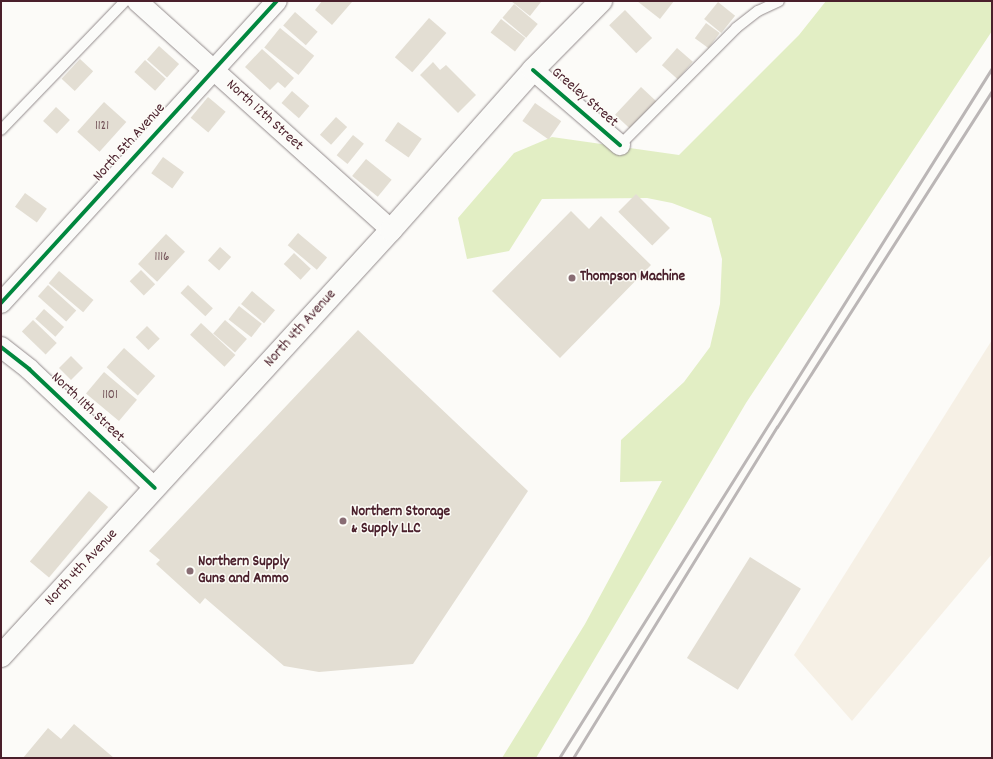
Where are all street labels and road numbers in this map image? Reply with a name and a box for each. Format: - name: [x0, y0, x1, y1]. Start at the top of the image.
- street label: Greeley Street: [547, 64, 621, 132]
- street label: North 12th Street: [222, 77, 306, 155]
- street label: North 5th Avenue: [90, 100, 170, 186]
- street label: North 4th Avenue: [261, 286, 341, 372]
- street label: North 11th Street: [46, 369, 128, 447]
- street label: North 4th Avenue: [42, 526, 122, 610]

